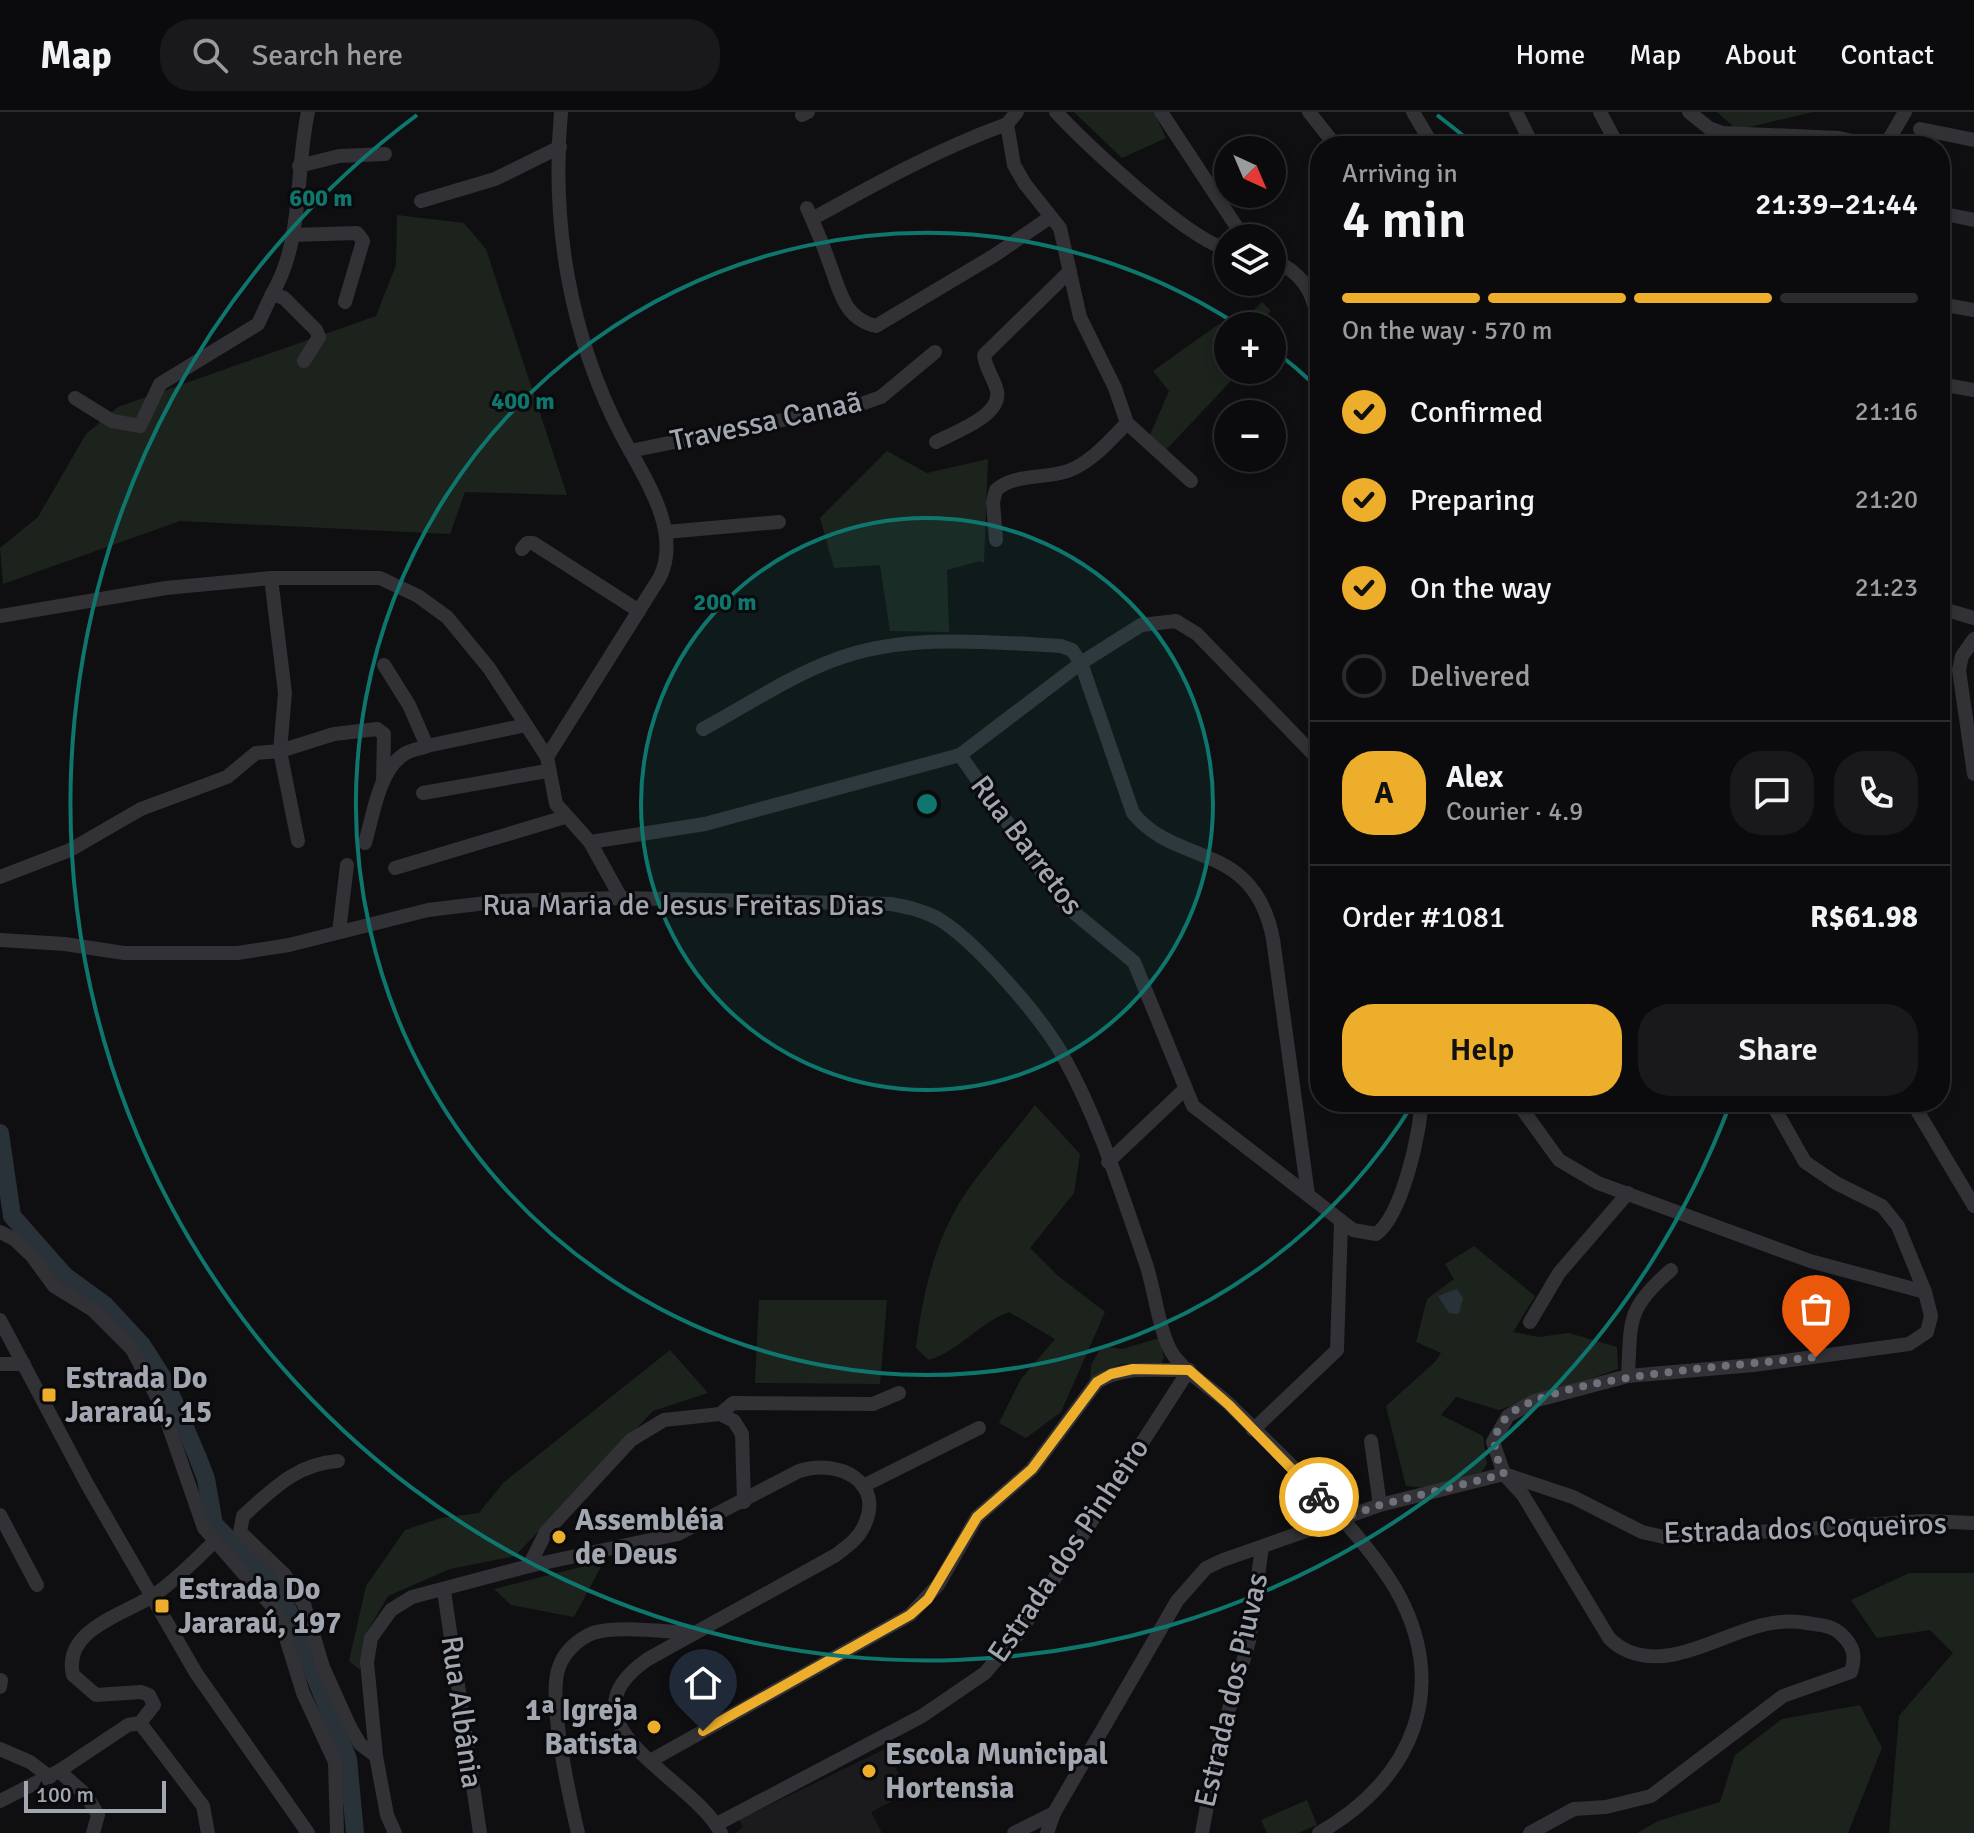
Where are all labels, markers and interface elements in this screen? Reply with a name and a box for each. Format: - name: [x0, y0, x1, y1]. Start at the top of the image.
- search box: [160, 19, 720, 91]
- text: Map: [40, 32, 112, 79]
- icon: search: [188, 33, 232, 77]
- text: Search here: [252, 37, 403, 74]
- text: Home: [1516, 38, 1585, 72]
- text: Map: [1629, 38, 1681, 72]
- text: About: [1725, 38, 1797, 72]
- text: Contact: [1841, 38, 1934, 72]
- north arrow: [1214, 136, 1286, 208]
- map controls: [1214, 136, 1286, 472]
- text: Arriving in: [1342, 158, 1458, 190]
- text: 600 m: [289, 183, 353, 213]
- text: 21:39–21:44: [1755, 186, 1918, 223]
- text: 4 min: [1342, 188, 1467, 252]
- button: layers: [1214, 224, 1286, 296]
- button: +: [1214, 312, 1286, 384]
- text: On the way · 570 m: [1342, 315, 1552, 347]
- street label: Travessa Canaã: [667, 383, 865, 460]
- text: 400 m: [491, 386, 555, 416]
- icon: check: [1342, 390, 1386, 434]
- text: Confirmed: [1410, 394, 1543, 431]
- text: 21:16: [1855, 396, 1918, 428]
- button: −: [1214, 400, 1286, 472]
- icon: check: [1342, 478, 1386, 522]
- text: Preparing: [1410, 482, 1535, 519]
- text: 21:20: [1855, 484, 1918, 516]
- icon: check: [1342, 566, 1386, 610]
- text: On the way: [1410, 570, 1551, 607]
- text: 21:23: [1855, 572, 1918, 604]
- text: 200 m: [693, 587, 757, 617]
- text: Delivered: [1410, 658, 1531, 695]
- button: chat: [1730, 751, 1814, 835]
- button: phone: [1834, 751, 1918, 835]
- text: Alex: [1446, 759, 1503, 796]
- street label: Rua Barretos: [962, 769, 1091, 922]
- text: A: [1374, 775, 1394, 812]
- centre of rings: [913, 790, 941, 818]
- text: Courier · 4.9: [1446, 796, 1583, 828]
- street label: Rua Maria de Jesus Freitas Dias: [482, 887, 884, 924]
- text: Order #1081: [1342, 899, 1505, 936]
- text: R$61.98: [1810, 899, 1918, 936]
- button: Help: [1342, 1004, 1622, 1096]
- button: Share: [1638, 1004, 1918, 1096]
- pin: [1782, 1275, 1850, 1357]
- icon: bag: [1794, 1287, 1838, 1331]
- place label: Estrada Do Jararaú, 15: [65, 1360, 212, 1431]
- marker: Estrada Do Jararaú, 15: [40, 1386, 58, 1404]
- street label: Estrada dos Pinheiro: [980, 1431, 1157, 1669]
- courier: [1279, 1457, 1359, 1537]
- icon: bike: [1297, 1475, 1341, 1519]
- place label: Assembléia de Deus: [575, 1502, 724, 1573]
- street label: Estrada dos Coqueiros: [1663, 1505, 1947, 1552]
- marker: Assembléia de Deus: [550, 1528, 568, 1546]
- street label: Estrada dos Piuvas: [1187, 1570, 1276, 1811]
- place label: Estrada Do Jararaú, 197: [178, 1571, 341, 1642]
- marker: Estrada Do Jararaú, 197: [153, 1597, 171, 1615]
- street label: Rua Albânia: [433, 1634, 490, 1790]
- pin: [669, 1649, 737, 1731]
- icon: home: [681, 1661, 725, 1705]
- place label: 1ª Igreja Batista: [525, 1692, 638, 1763]
- marker: 1ª Igreja Batista: [645, 1718, 663, 1736]
- place label: Escola Municipal Hortensia: [885, 1736, 1108, 1807]
- marker: Escola Municipal Hortensia: [860, 1762, 878, 1780]
- scale bar: [24, 1777, 166, 1813]
- text: 100 m: [36, 1781, 94, 1808]

